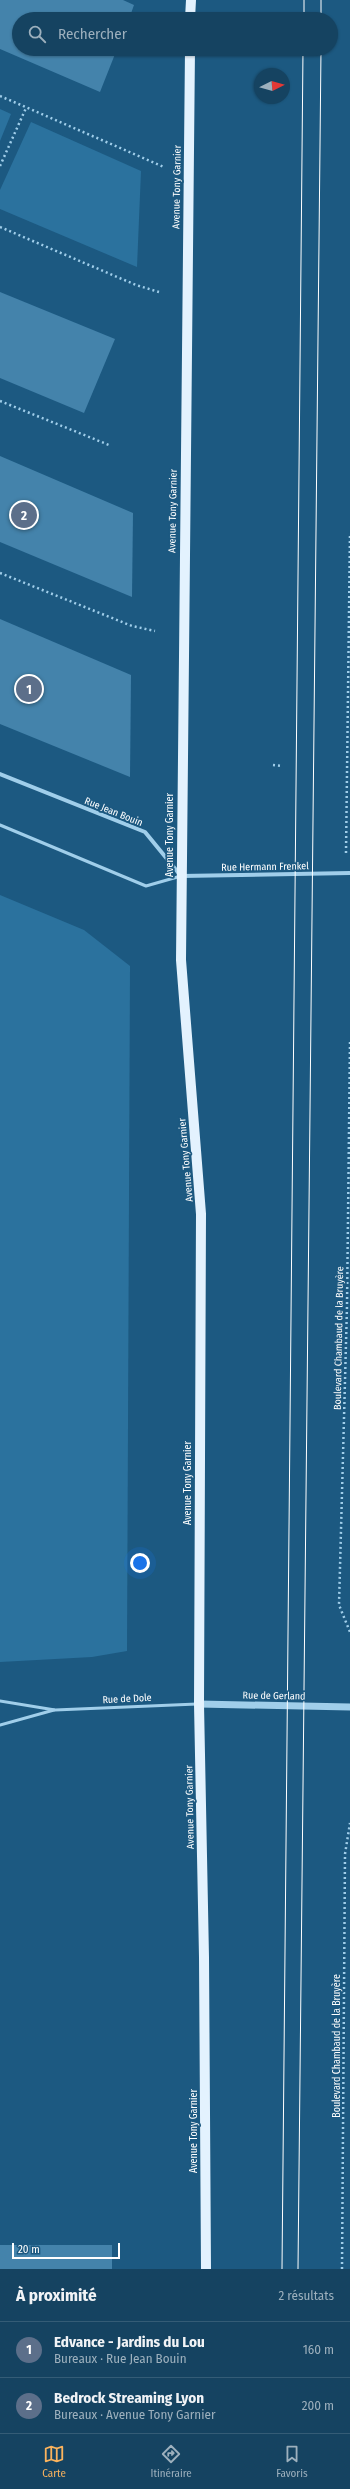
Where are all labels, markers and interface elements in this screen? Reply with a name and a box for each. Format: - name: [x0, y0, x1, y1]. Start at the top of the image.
- search box: [12, 12, 338, 56]
- icon: search: [26, 23, 48, 45]
- text: Rechercher: [58, 25, 127, 43]
- north arrow: [254, 68, 290, 104]
- street label: Avenue Tony Garnier: [170, 144, 184, 229]
- street label: Avenue Tony Garnier: [166, 468, 180, 553]
- pin: 2: [11, 500, 37, 530]
- pin: 1: [16, 674, 42, 704]
- street label: Avenue Tony Garnier: [164, 792, 176, 877]
- street label: Rue Jean Bouin: [83, 795, 145, 829]
- street label: Rue Hermann Frenkel: [221, 860, 309, 874]
- street label: Avenue Tony Garnier: [176, 1117, 196, 1202]
- street label: Boulevard Chambaud de la Bruyère: [332, 1266, 346, 1410]
- street label: Avenue Tony Garnier: [182, 1440, 194, 1525]
- your location: [130, 1553, 150, 1573]
- street label: Rue de Gerland: [242, 1689, 306, 1703]
- street label: Rue de Dole: [102, 1692, 152, 1706]
- street label: Avenue Tony Garnier: [183, 1764, 197, 1849]
- street label: Boulevard Chambaud de la Bruyère: [331, 1974, 343, 2118]
- street label: Avenue Tony Garnier: [188, 2088, 200, 2173]
- scale bar: [12, 2241, 120, 2260]
- text: 20 m: [18, 2243, 40, 2256]
- text: À proximité: [16, 2285, 97, 2306]
- text: 2 résultats: [279, 2288, 334, 2303]
- text: Edvance - Jardins du Lou: [54, 2333, 205, 2351]
- text: 1: [26, 2342, 32, 2357]
- text: 160 m: [303, 2342, 334, 2357]
- text: Bureaux · Rue Jean Bouin: [54, 2351, 186, 2366]
- text: Bedrock Streaming Lyon: [54, 2389, 204, 2407]
- text: 2: [26, 2398, 32, 2413]
- text: 200 m: [302, 2398, 334, 2413]
- text: Bureaux · Avenue Tony Garnier: [54, 2407, 215, 2422]
- tab: Carte: [42, 2443, 66, 2480]
- tab: Itinéraire: [151, 2443, 192, 2480]
- tab: Favoris: [276, 2443, 308, 2480]

